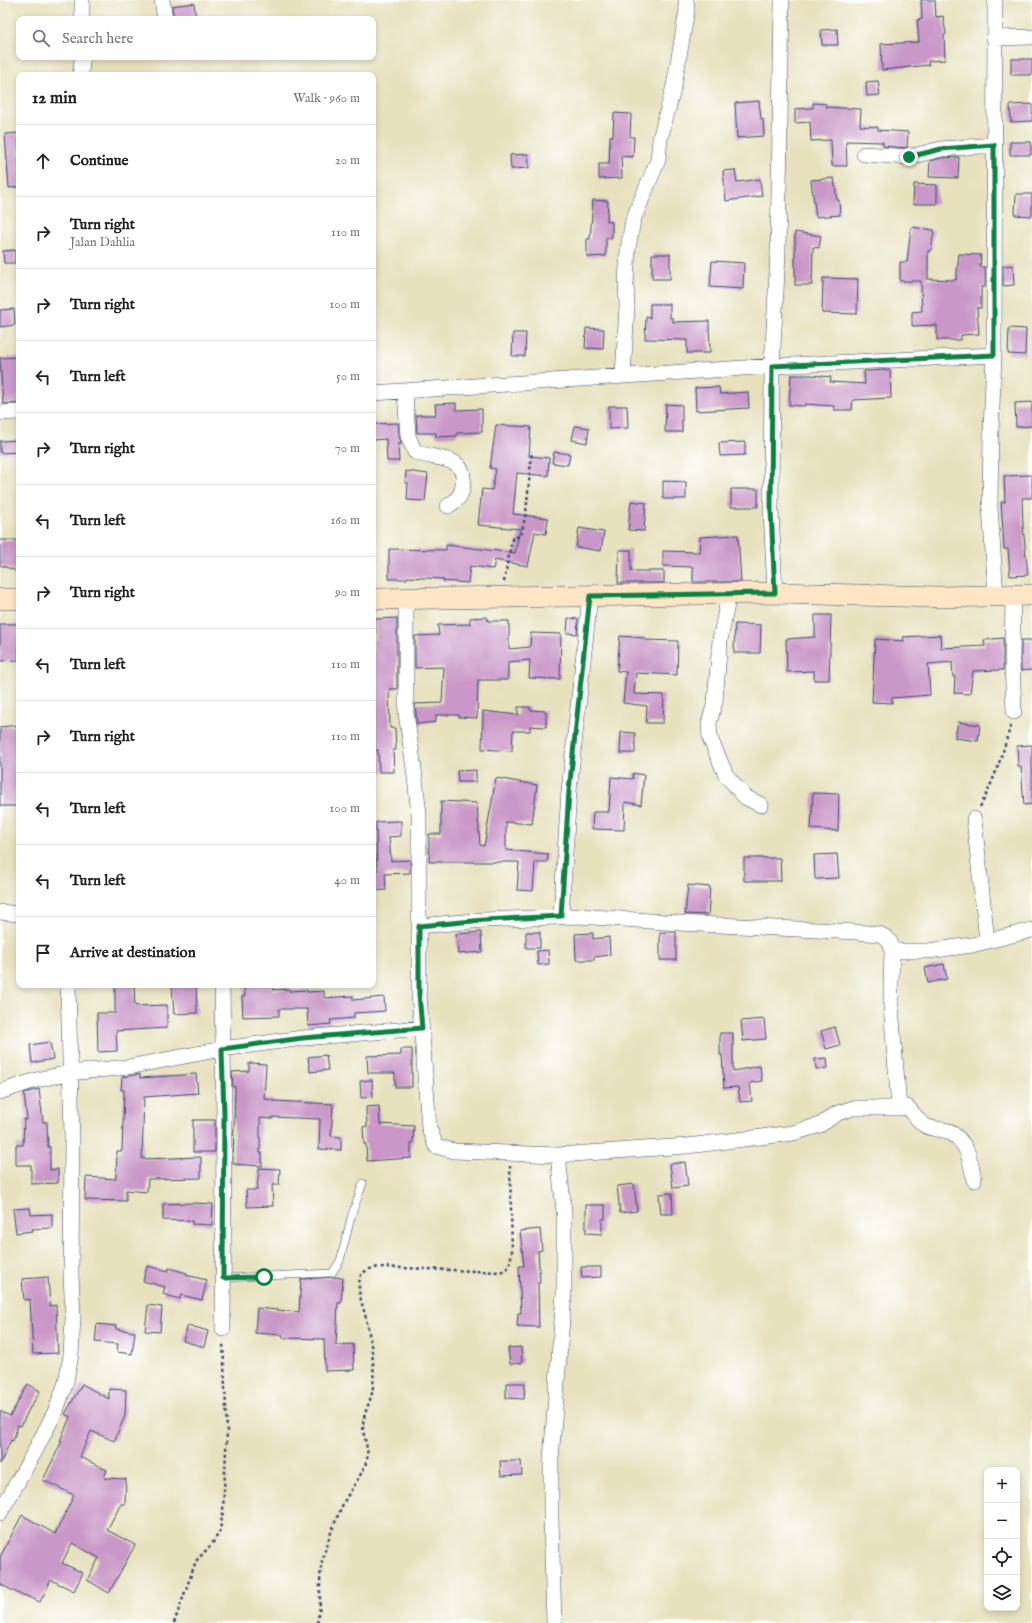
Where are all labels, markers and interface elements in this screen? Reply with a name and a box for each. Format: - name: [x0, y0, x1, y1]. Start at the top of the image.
- search box: [16, 16, 376, 60]
- icon: search: [30, 27, 52, 49]
- text: Search here: [62, 29, 133, 48]
- text: 12 min: [32, 88, 77, 109]
- text: Walk · 960 m: [293, 90, 360, 107]
- route end: [900, 148, 918, 166]
- icon: ahead: [32, 150, 54, 172]
- text: Continue: [70, 151, 128, 170]
- text: 20 m: [335, 152, 360, 169]
- text: Turn right: [70, 215, 135, 234]
- icon: right: [32, 222, 54, 244]
- text: 110 m: [331, 224, 360, 241]
- text: Jalan Dahlia: [70, 234, 135, 251]
- icon: right: [32, 294, 54, 316]
- text: Turn right: [70, 295, 135, 314]
- text: 100 m: [330, 296, 360, 313]
- icon: left: [32, 366, 54, 388]
- text: Turn left: [70, 367, 126, 386]
- text: 50 m: [336, 368, 360, 385]
- icon: right: [32, 438, 54, 460]
- text: Turn right: [70, 439, 135, 458]
- text: 70 m: [335, 440, 360, 457]
- icon: left: [32, 510, 54, 532]
- text: Turn left: [70, 511, 126, 530]
- text: 160 m: [330, 512, 360, 529]
- icon: right: [32, 582, 54, 604]
- text: Turn right: [70, 583, 135, 602]
- text: 90 m: [335, 584, 360, 601]
- icon: left: [32, 654, 54, 676]
- text: Turn left: [70, 655, 126, 674]
- text: 110 m: [331, 656, 360, 673]
- icon: right: [32, 726, 54, 748]
- text: Turn right: [70, 727, 135, 746]
- text: 110 m: [331, 728, 360, 745]
- icon: left: [32, 798, 54, 820]
- text: Turn left: [70, 799, 126, 818]
- text: 100 m: [330, 800, 360, 817]
- icon: left: [32, 870, 54, 892]
- text: Turn left: [70, 871, 126, 890]
- text: 40 m: [334, 872, 360, 889]
- icon: arrive: [32, 942, 54, 964]
- text: Arrive at destination: [70, 943, 196, 962]
- route start: [255, 1268, 273, 1286]
- map controls: [984, 1467, 1020, 1611]
- button: +: [984, 1467, 1020, 1503]
- button: −: [984, 1503, 1020, 1539]
- button: locate: [984, 1539, 1020, 1575]
- button: layers: [984, 1575, 1020, 1611]

